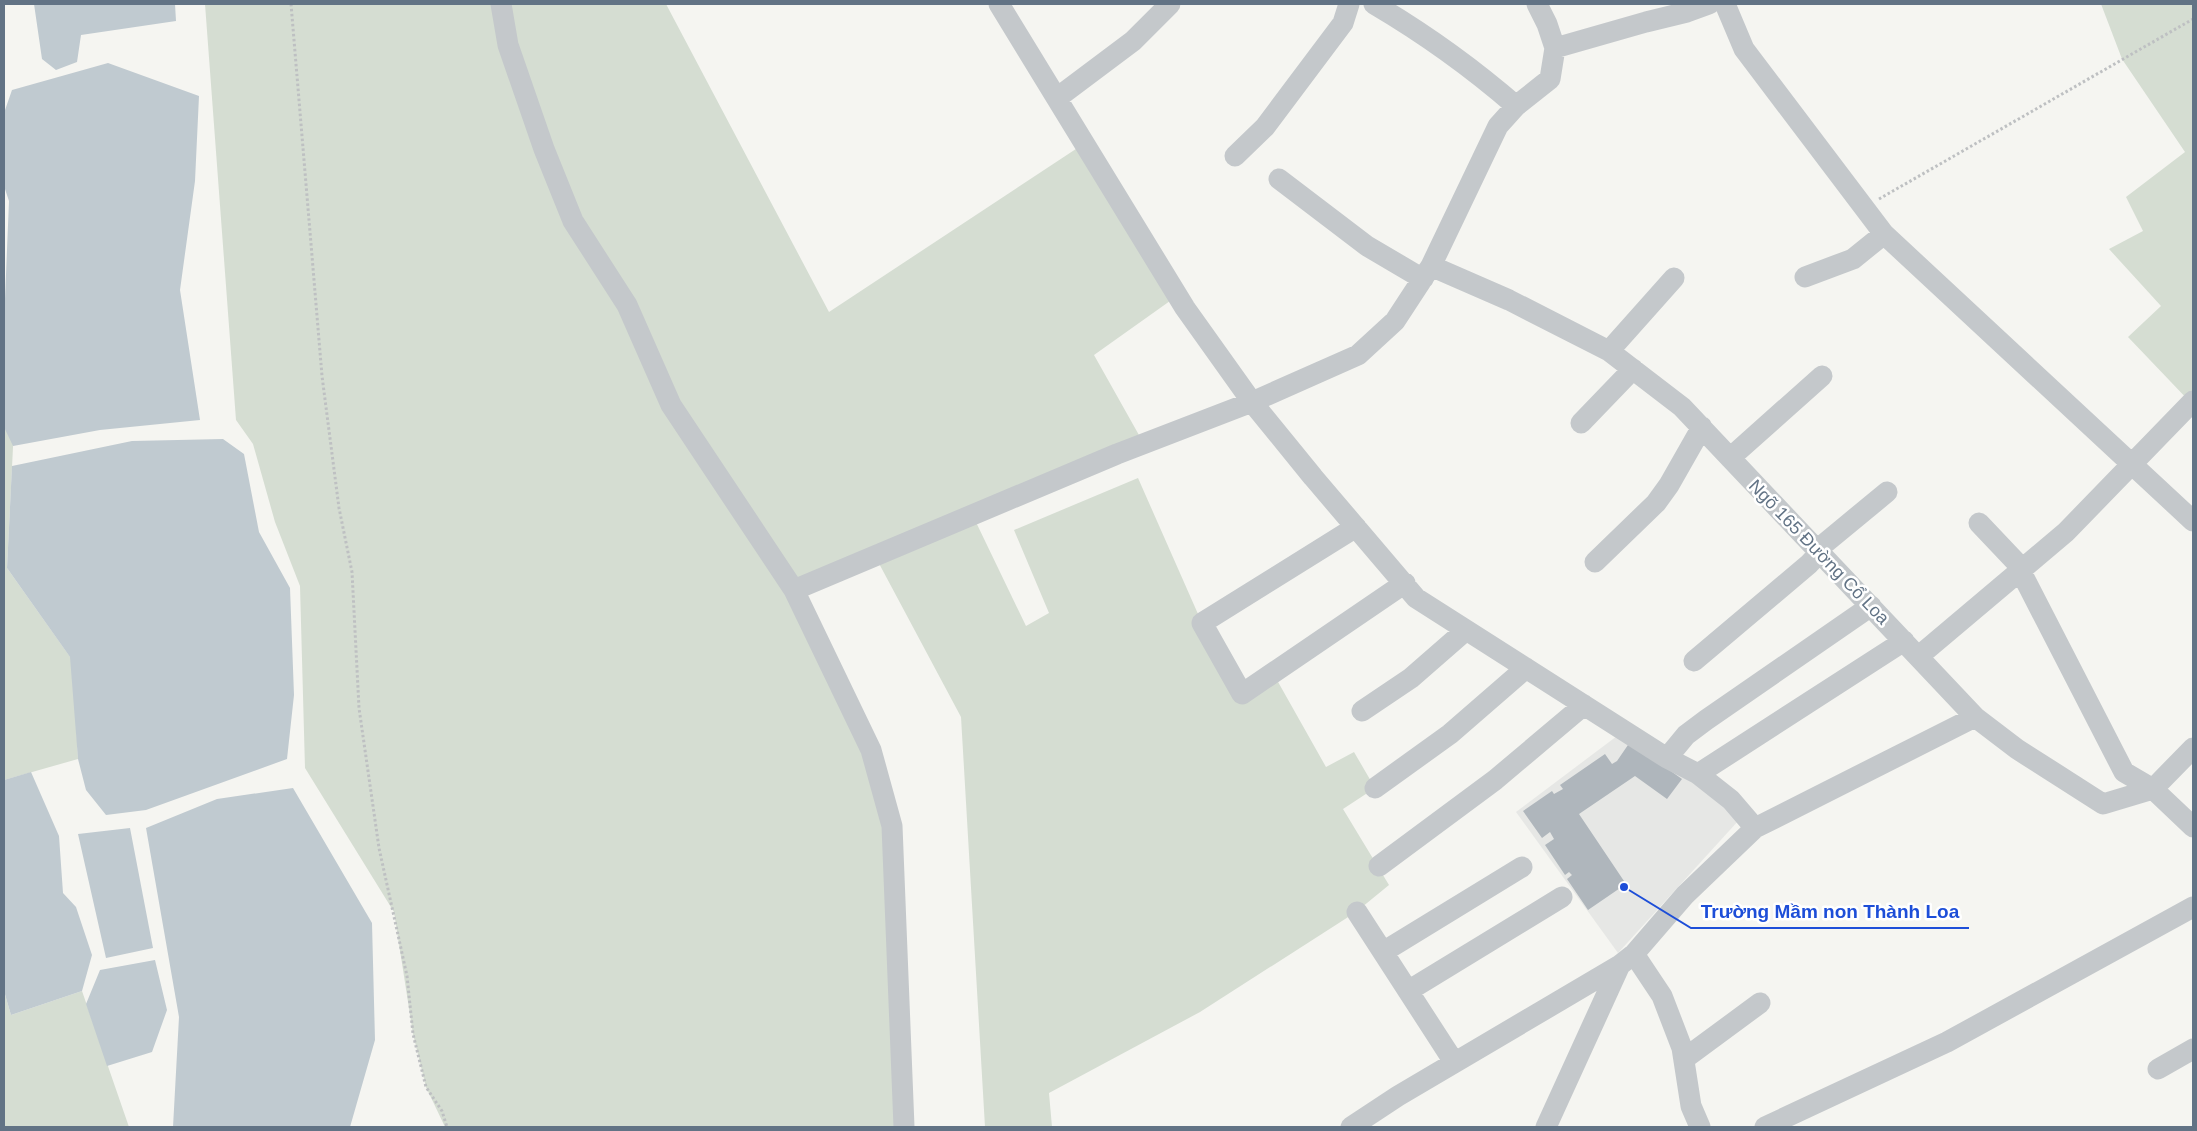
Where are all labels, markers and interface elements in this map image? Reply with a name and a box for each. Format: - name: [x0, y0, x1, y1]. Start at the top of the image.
- street label: Ngõ 165 Đường Cổ Loa: [1745, 476, 1894, 629]
- callout: Trường Mầm non Thành Loa: [1691, 894, 1969, 928]
- text: Trường Mầm non Thành Loa: [1701, 901, 1960, 922]

